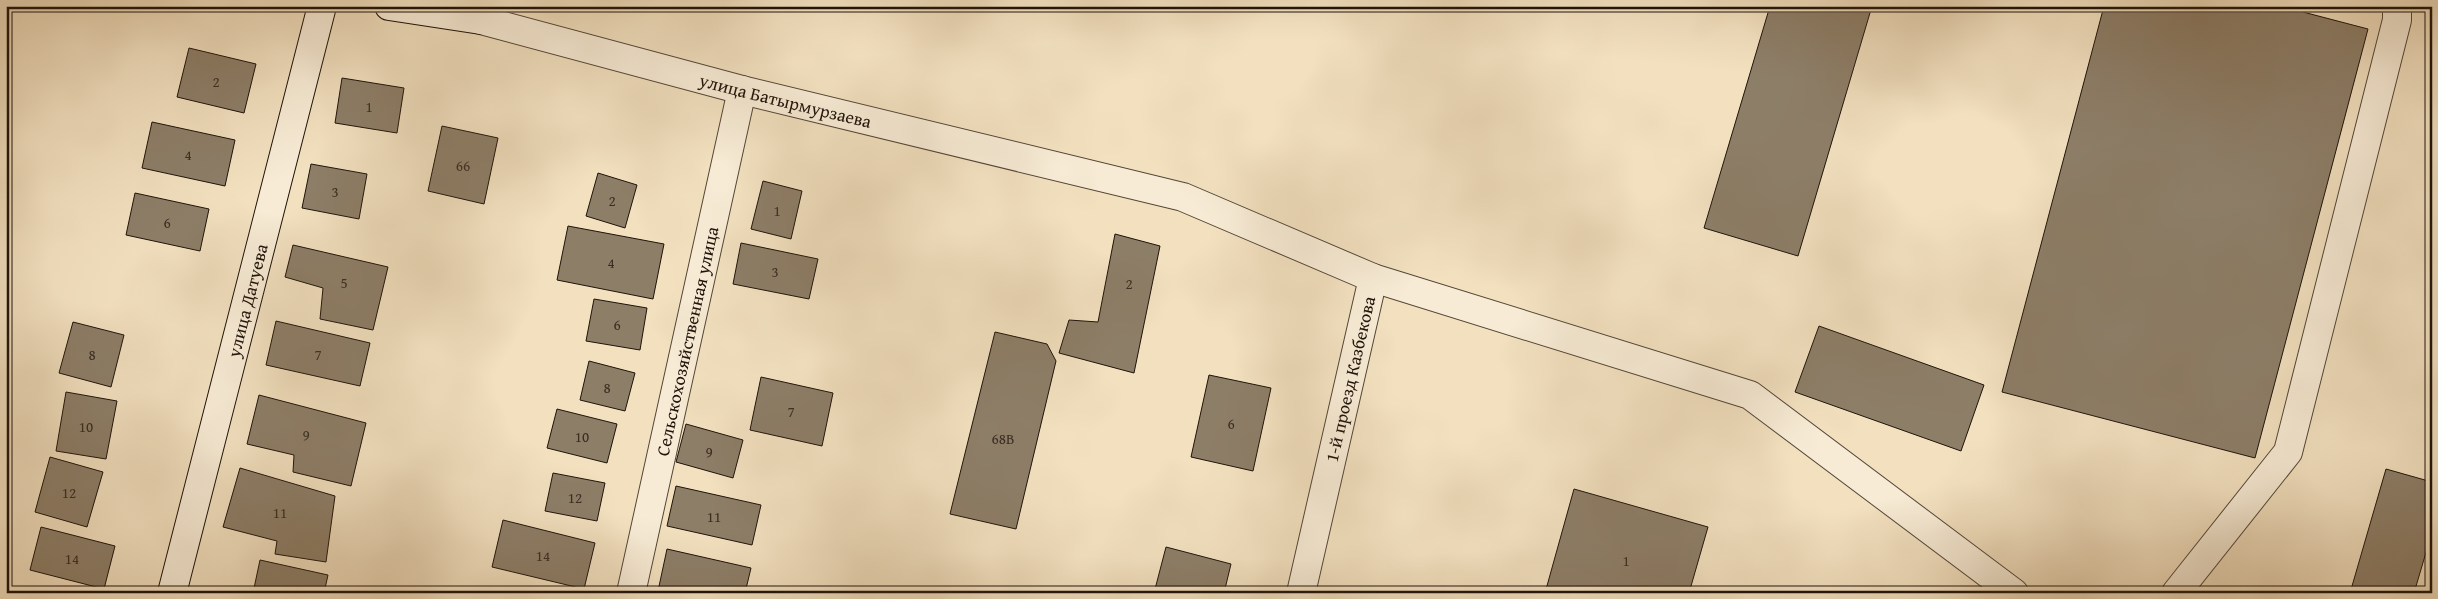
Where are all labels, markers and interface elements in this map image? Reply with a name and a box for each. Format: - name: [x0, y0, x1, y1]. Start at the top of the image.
- street label: улица Батырмурзаева: [696, 65, 875, 135]
- house number: 2: [212, 71, 220, 92]
- house number: 1: [365, 96, 373, 117]
- house number: 4: [184, 144, 192, 165]
- house number: 66: [456, 155, 470, 176]
- house number: 3: [331, 181, 339, 202]
- house number: 2: [608, 190, 616, 211]
- house number: 1: [773, 200, 781, 221]
- house number: 6: [163, 212, 171, 233]
- street label: Сельскохозяйственная улица: [648, 223, 725, 458]
- street label: улица Датуева: [219, 240, 274, 361]
- house number: 4: [607, 252, 615, 273]
- house number: 3: [771, 261, 779, 282]
- house number: 5: [340, 272, 348, 293]
- house number: 2: [1125, 273, 1133, 294]
- street label: 1-й проезд Казбекова: [1318, 293, 1382, 465]
- house number: 6: [613, 314, 621, 335]
- house number: 8: [88, 344, 96, 365]
- house number: 7: [314, 344, 322, 365]
- house number: 8: [603, 377, 611, 398]
- house number: 7: [787, 401, 795, 422]
- house number: 6: [1227, 413, 1235, 434]
- house number: 10: [79, 416, 93, 437]
- house number: 9: [302, 424, 310, 445]
- house number: 10: [575, 426, 589, 447]
- house number: 68В: [992, 428, 1014, 449]
- house number: 9: [705, 441, 713, 462]
- house number: 12: [62, 482, 76, 503]
- house number: 12: [568, 487, 582, 508]
- house number: 11: [273, 502, 287, 523]
- house number: 11: [707, 506, 721, 527]
- house number: 14: [536, 545, 550, 566]
- house number: 14: [65, 548, 79, 569]
- house number: 1: [1622, 550, 1630, 571]

